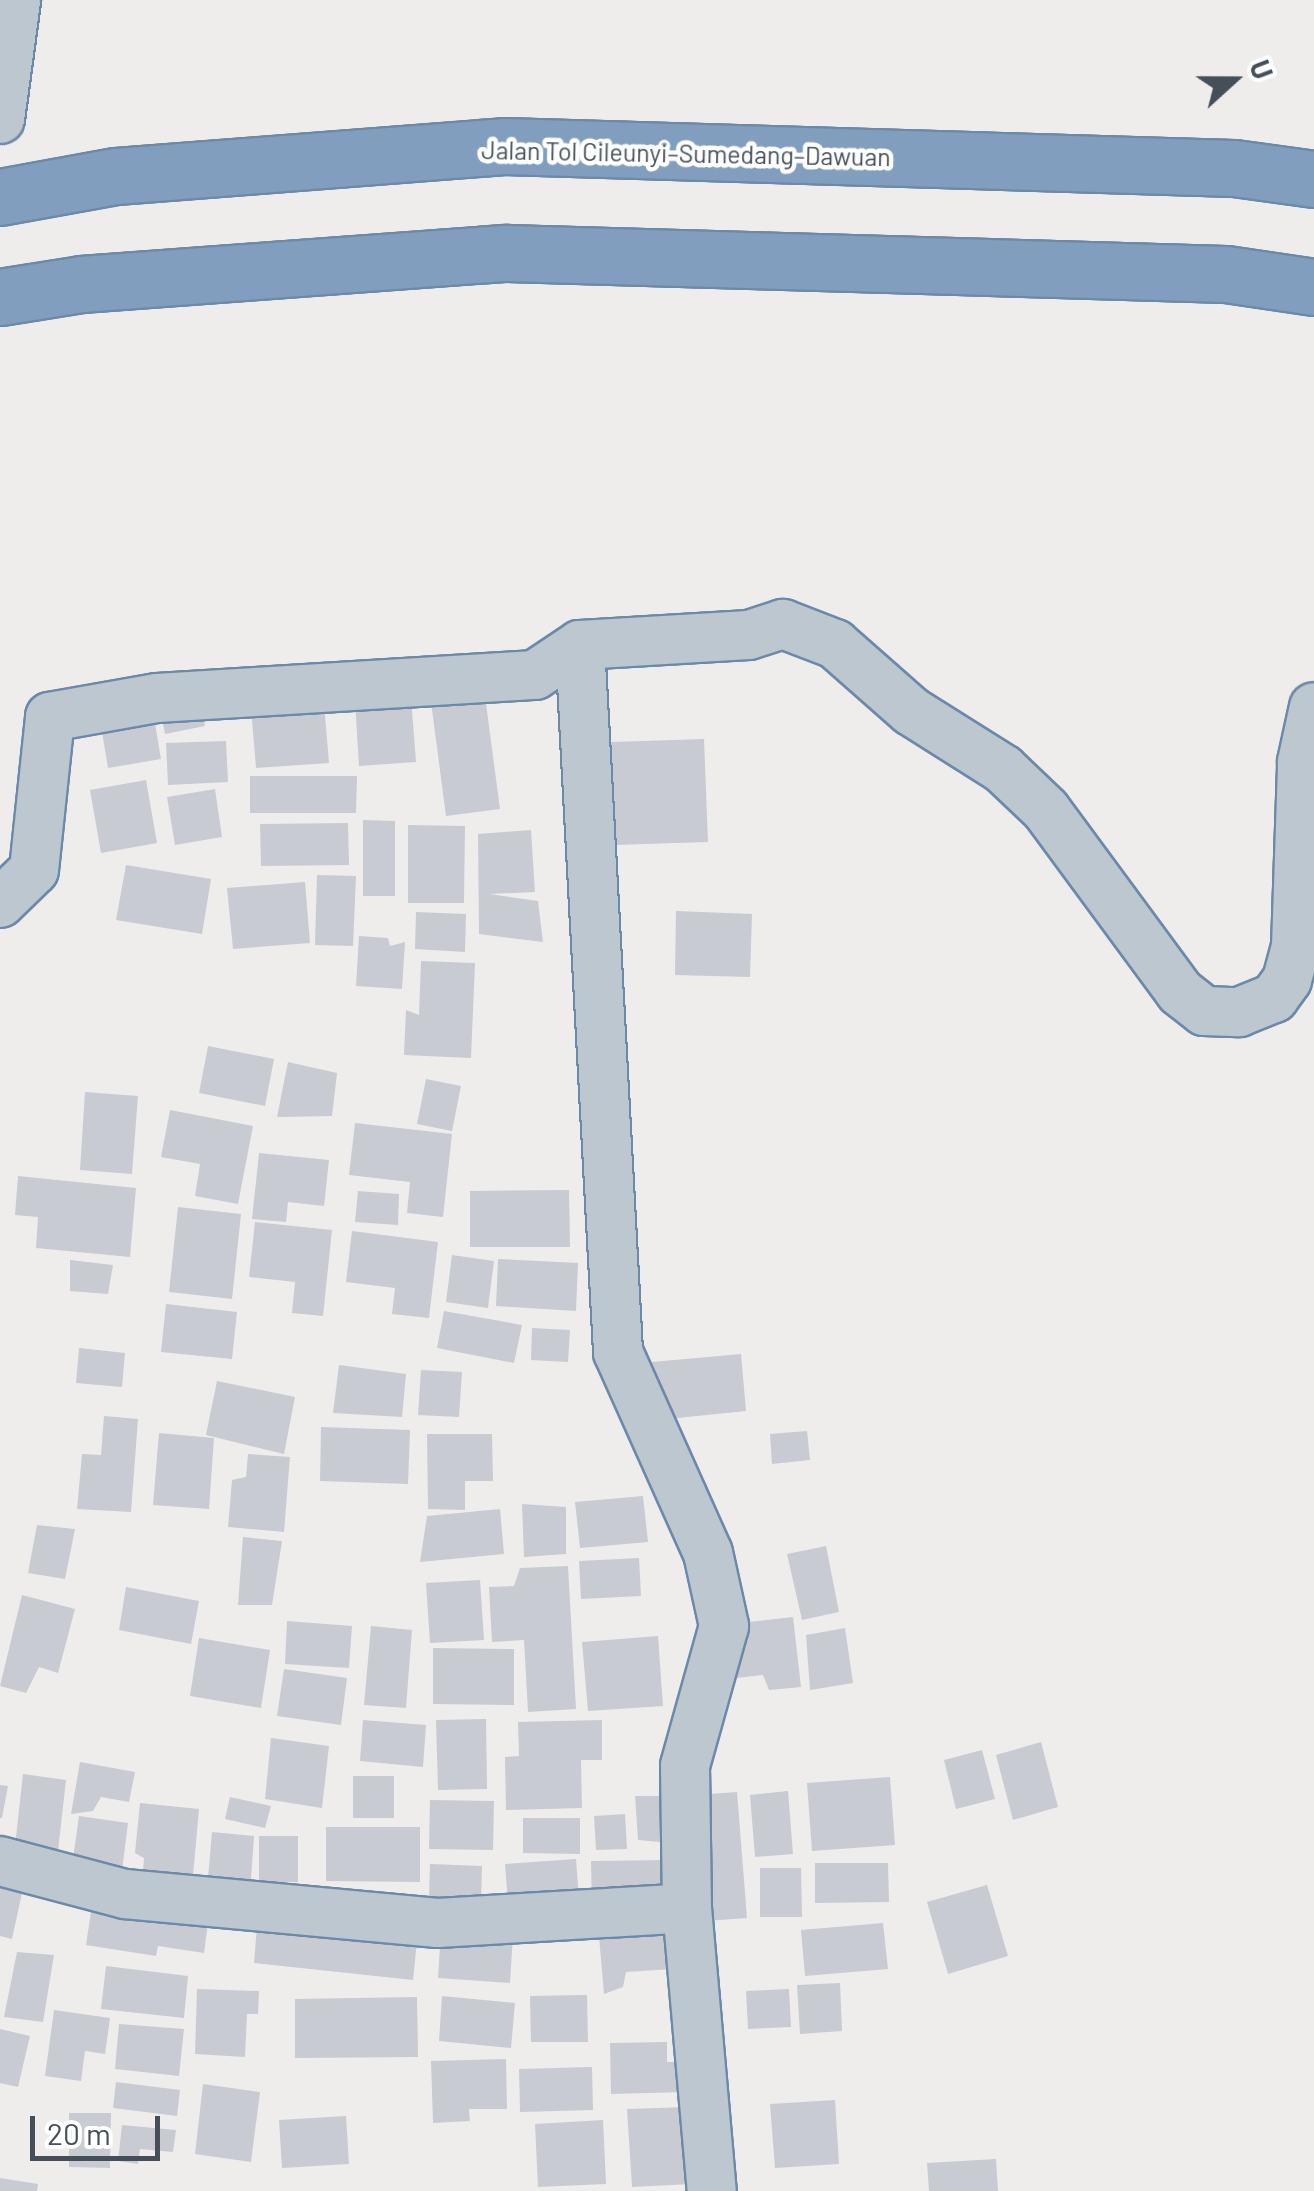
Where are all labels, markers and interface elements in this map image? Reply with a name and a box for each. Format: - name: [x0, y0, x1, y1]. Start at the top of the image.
- north arrow: [1184, 30, 1284, 130]
- text: U: [1243, 55, 1281, 84]
- street label: Jalan Tol Cileunyi–Sumedang–Dawuan: [481, 134, 891, 172]
- scale bar: [35, 2096, 165, 2158]
- text: 20 m: [47, 2115, 111, 2151]

